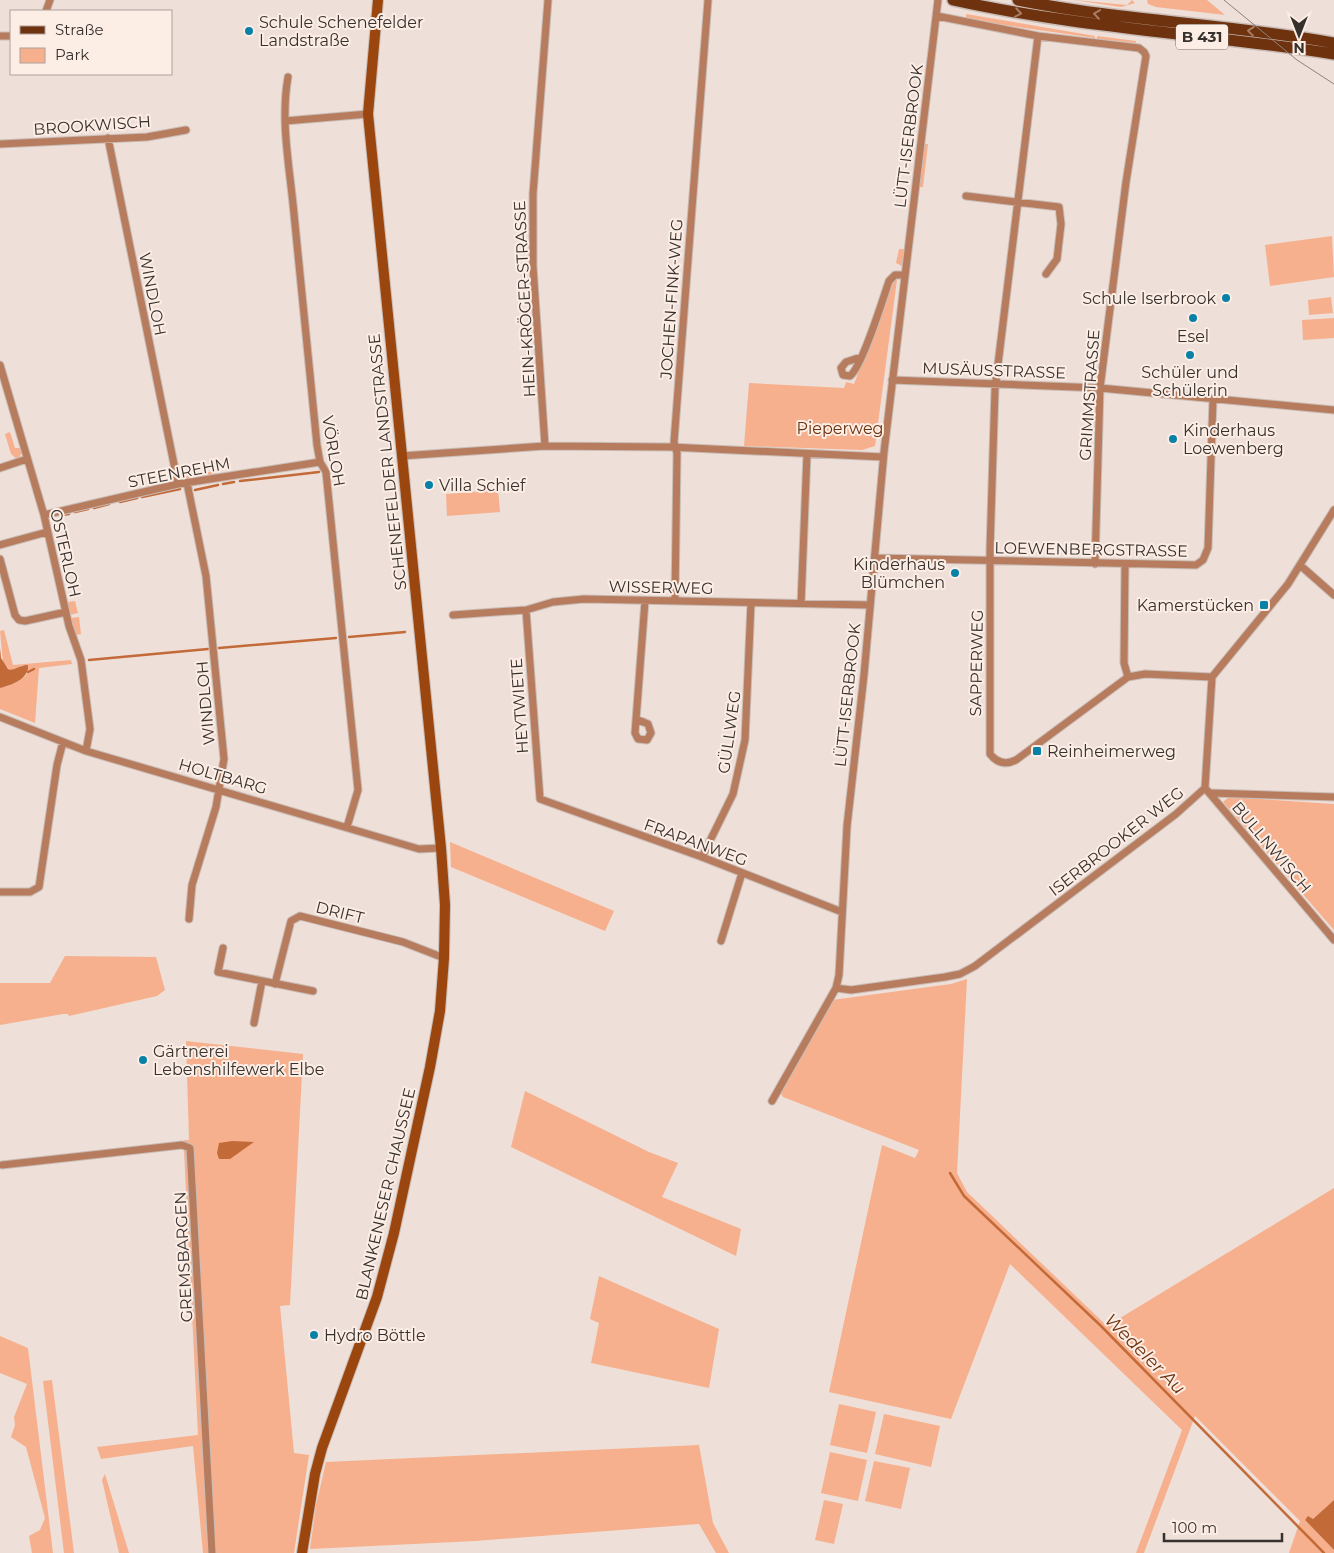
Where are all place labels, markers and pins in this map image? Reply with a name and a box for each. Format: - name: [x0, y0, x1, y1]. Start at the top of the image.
- place label: Schule Schenefelder Landstraße: [259, 13, 423, 50]
- marker: Schule Schenefelder Landstraße: [243, 25, 255, 37]
- place label: Schule Iserbrook: [1082, 289, 1216, 308]
- marker: Schule Iserbrook: [1220, 292, 1232, 304]
- marker: Esel: [1187, 312, 1199, 324]
- place label: Esel: [1177, 327, 1209, 346]
- marker: Schüler und Schülerin: [1184, 349, 1196, 361]
- place label: Schüler und Schülerin: [1141, 363, 1239, 400]
- place label: Kinderhaus Loewenberg: [1183, 421, 1284, 458]
- marker: Kinderhaus Loewenberg: [1167, 433, 1179, 445]
- place label: Villa Schief: [439, 476, 526, 495]
- marker: Villa Schief: [423, 479, 435, 491]
- place label: Kinderhaus Blümchen: [853, 555, 945, 592]
- marker: Kinderhaus Blümchen: [949, 567, 961, 579]
- place label: Kamerstücken: [1137, 596, 1254, 615]
- marker: Kamerstücken: [1258, 599, 1270, 611]
- place label: Reinheimerweg: [1047, 742, 1176, 761]
- marker: Reinheimerweg: [1031, 745, 1043, 757]
- place label: Gärtnerei Lebenshilfewerk Elbe: [153, 1042, 324, 1079]
- marker: Gärtnerei Lebenshilfewerk Elbe: [137, 1054, 149, 1066]
- place label: Hydro Böttle: [324, 1326, 426, 1345]
- marker: Hydro Böttle: [308, 1329, 320, 1341]

